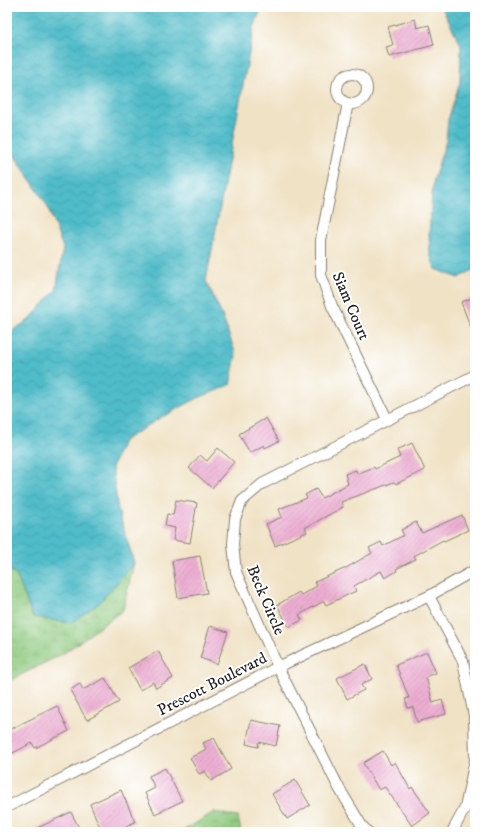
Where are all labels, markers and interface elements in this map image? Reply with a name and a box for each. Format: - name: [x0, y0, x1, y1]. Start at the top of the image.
- street label: Siam Court: [328, 269, 374, 343]
- street label: Beck Circle: [242, 562, 290, 638]
- street label: Prescott Boulevard: [154, 648, 270, 720]

